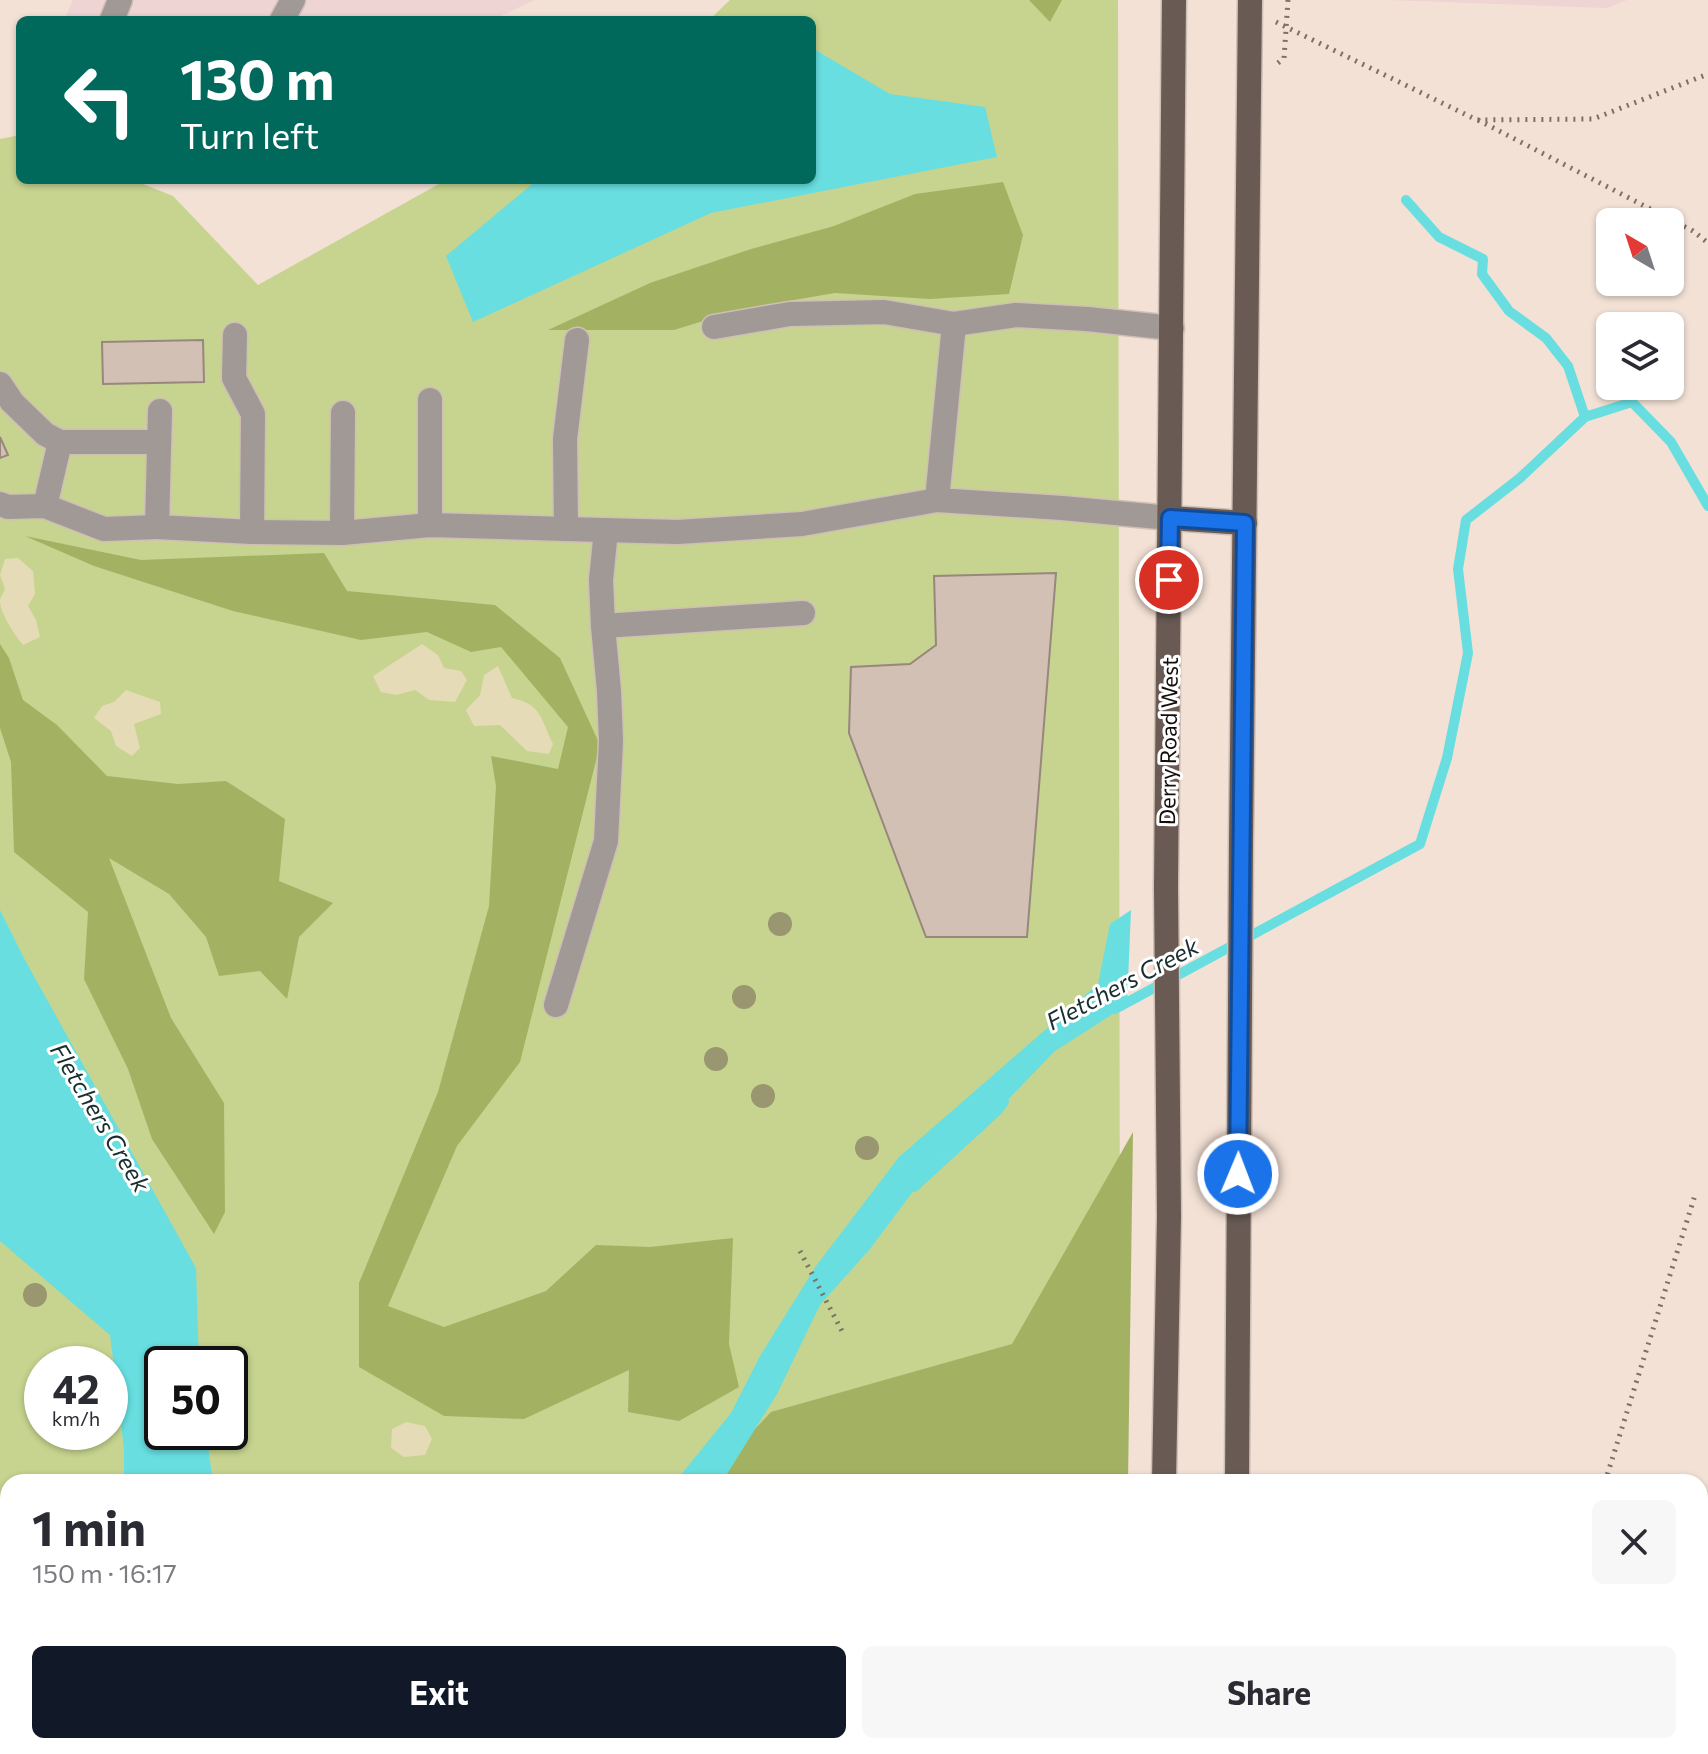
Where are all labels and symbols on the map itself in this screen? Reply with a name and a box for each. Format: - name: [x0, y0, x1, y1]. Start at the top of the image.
- north arrow: [1596, 208, 1684, 296]
- pin: [1135, 546, 1203, 614]
- street label: Derry Road West: [1153, 657, 1183, 825]
- water label: Fletchers Creek: [1041, 930, 1204, 1035]
- water label: Fletchers Creek: [45, 1037, 157, 1198]
- position arrow: [1196, 1132, 1280, 1216]
- speed limit sign: 50: [144, 1346, 248, 1450]

